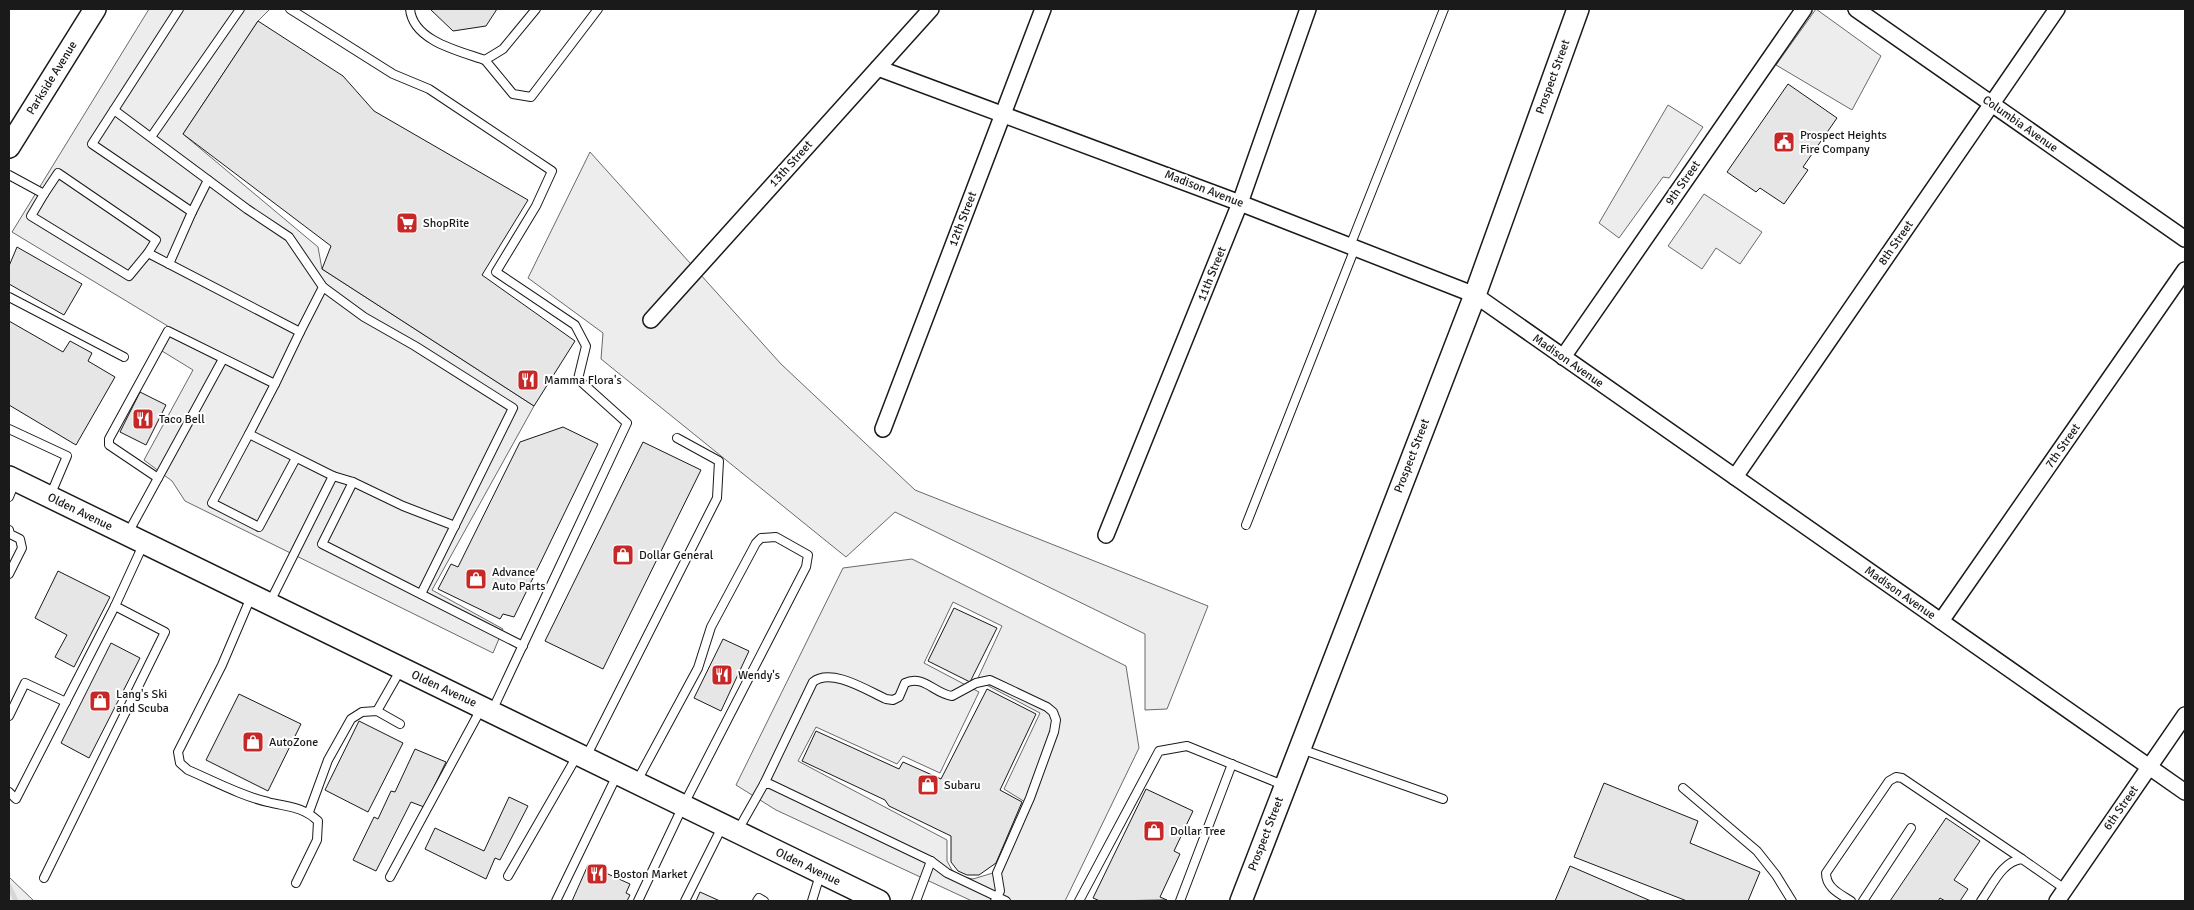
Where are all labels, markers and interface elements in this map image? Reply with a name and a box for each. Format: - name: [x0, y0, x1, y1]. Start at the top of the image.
- street label: Parkside Avenue: [23, 38, 81, 118]
- street label: Prospect Street: [1533, 38, 1573, 116]
- street label: Columbia Avenue: [1979, 92, 2061, 156]
- place label: Prospect Heights Fire Company: [1800, 128, 1887, 157]
- public building icon: Prospect Heights Fire Company: [1772, 130, 1796, 154]
- street label: 13th Street: [766, 138, 816, 190]
- street label: 9th Street: [1662, 158, 1704, 208]
- street label: Madison Avenue: [1162, 167, 1246, 211]
- street label: 12th Street: [946, 189, 980, 249]
- supermarket icon: ShopRite: [395, 211, 419, 235]
- place label: ShopRite: [423, 216, 469, 231]
- street label: 8th Street: [1875, 218, 1917, 268]
- street label: 11th Street: [1194, 244, 1230, 304]
- street label: Madison Avenue: [1529, 331, 1607, 391]
- restaurant icon: Mamma Flora's: [516, 368, 540, 392]
- place label: Mamma Flora's: [544, 373, 622, 388]
- restaurant icon: Taco Bell: [131, 407, 155, 431]
- place label: Taco Bell: [159, 412, 205, 427]
- street label: Prospect Street: [1391, 417, 1433, 495]
- street label: 7th Street: [2042, 421, 2084, 471]
- street label: Olden Avenue: [45, 490, 115, 534]
- shop icon: Dollar General: [611, 543, 635, 567]
- place label: Dollar General: [639, 548, 714, 563]
- street label: Madison Avenue: [1861, 563, 1939, 623]
- place label: Advance Auto Parts: [492, 565, 546, 594]
- shop icon: Advance Auto Parts: [464, 567, 488, 591]
- restaurant icon: Wendy's: [710, 663, 734, 687]
- street label: Olden Avenue: [409, 667, 479, 711]
- place label: Wendy's: [738, 668, 780, 683]
- place label: Lang's Ski and Scuba: [116, 687, 169, 716]
- shop icon: Lang's Ski and Scuba: [88, 689, 112, 713]
- shop icon: AutoZone: [241, 730, 265, 754]
- place label: AutoZone: [269, 735, 318, 750]
- shop icon: Subaru: [916, 773, 940, 797]
- place label: Subaru: [944, 778, 981, 793]
- street label: 6th Street: [2100, 783, 2142, 833]
- street label: Prospect Street: [1245, 795, 1287, 873]
- shop icon: Dollar Tree: [1142, 819, 1166, 843]
- place label: Dollar Tree: [1170, 824, 1226, 839]
- street label: Olden Avenue: [773, 845, 843, 889]
- restaurant icon: Boston Market: [585, 862, 609, 886]
- place label: Boston Market: [613, 867, 687, 882]

